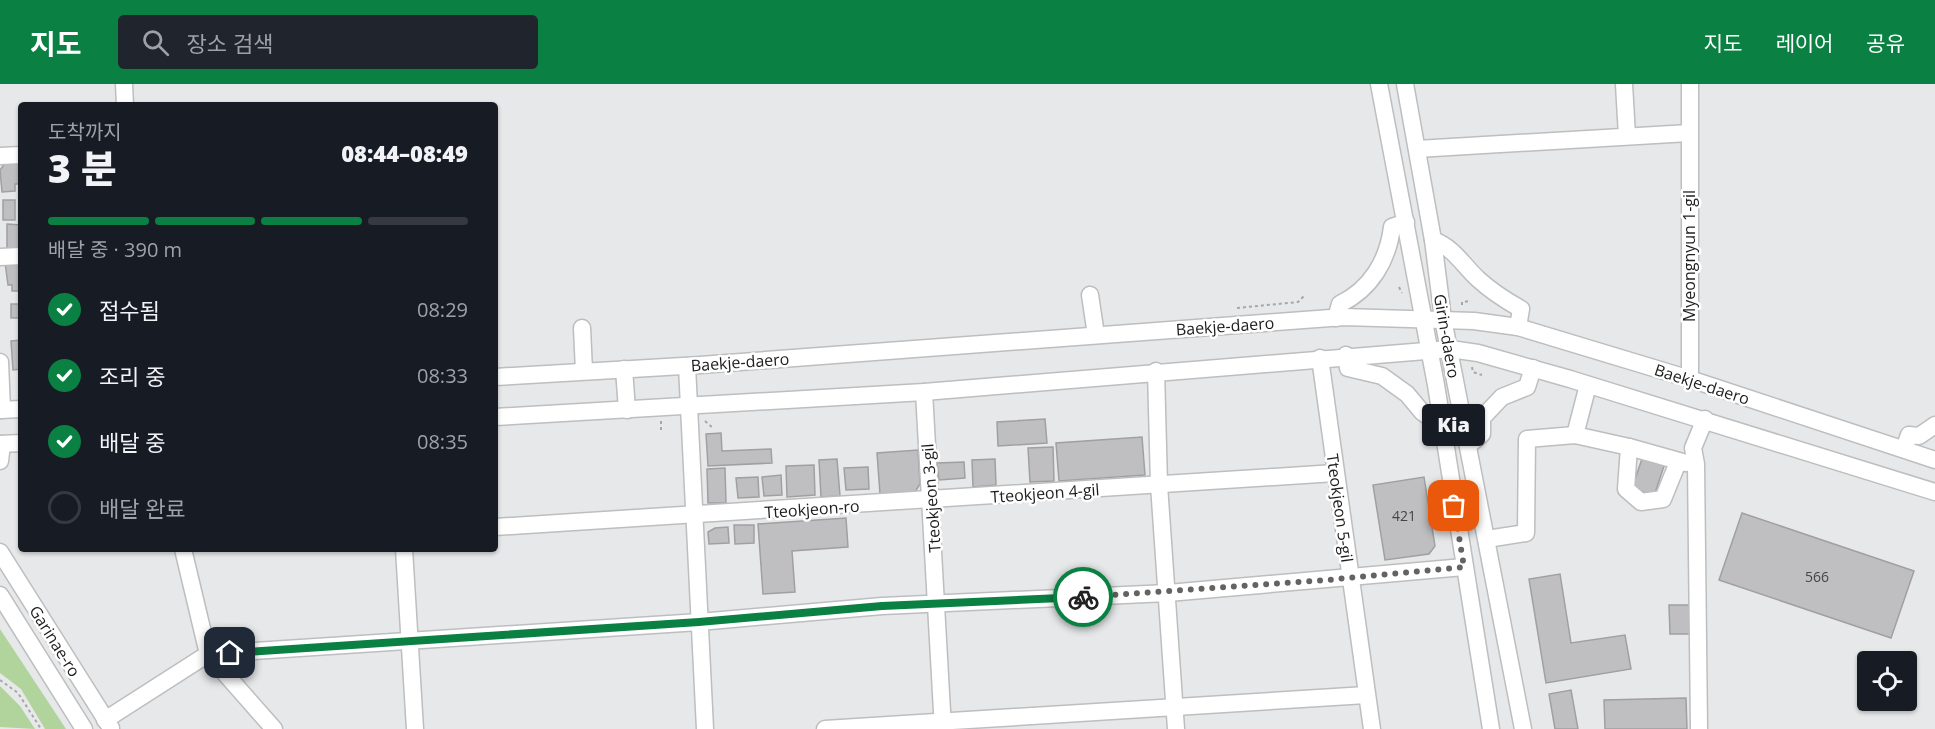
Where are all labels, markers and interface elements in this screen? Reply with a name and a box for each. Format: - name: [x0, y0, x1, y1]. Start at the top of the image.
- search box: [118, 15, 538, 69]
- text: 지도: [30, 24, 82, 62]
- icon: search: [139, 26, 172, 59]
- text: 장소 검색: [187, 28, 273, 58]
- text: 지도: [1704, 29, 1742, 57]
- text: 레이어: [1775, 29, 1833, 57]
- text: 공유: [1866, 29, 1905, 57]
- text: 도착까지: [48, 118, 122, 145]
- text: 08:44–08:49: [341, 138, 468, 168]
- text: 3 분: [48, 141, 117, 194]
- street label: Myeongnyun 1-gil: [1678, 190, 1700, 322]
- text: 배달 중 · 390 m: [48, 236, 182, 263]
- street label: Girin-daero: [1429, 292, 1465, 380]
- icon: check: [48, 293, 81, 326]
- text: 접수됨: [99, 295, 160, 325]
- text: 08:29: [417, 296, 468, 323]
- street label: Baekje-daero: [1175, 312, 1275, 340]
- street label: Baekje-daero: [690, 348, 790, 376]
- street label: Baekje-daero: [1652, 358, 1752, 410]
- icon: check: [48, 359, 81, 392]
- text: 조리 중: [99, 361, 165, 391]
- text: 08:33: [417, 362, 468, 389]
- callout: Kia: [1422, 404, 1486, 446]
- text: Kia: [1437, 411, 1470, 438]
- icon: check: [48, 425, 81, 458]
- text: 배달 중: [99, 427, 165, 457]
- text: 08:35: [417, 428, 468, 455]
- street label: Tteokjeon 3-gil: [916, 443, 946, 553]
- street label: Tteokjeon 5-gil: [1322, 452, 1358, 564]
- street label: Tteokjeon 4-gil: [990, 478, 1100, 508]
- pin: [1428, 480, 1479, 531]
- icon: bag: [1437, 489, 1470, 522]
- text: 배달 완료: [99, 493, 186, 523]
- street label: Tteokjeon-ro: [764, 495, 860, 523]
- house number: 421: [1392, 506, 1416, 525]
- courier: [1053, 567, 1113, 627]
- house number: 566: [1805, 567, 1829, 586]
- icon: bike: [1067, 581, 1100, 614]
- street label: Garinae-ro: [24, 601, 86, 681]
- pin: [204, 627, 255, 678]
- icon: home: [213, 636, 246, 669]
- map controls: [1857, 651, 1917, 711]
- button: locate: [1857, 651, 1917, 711]

